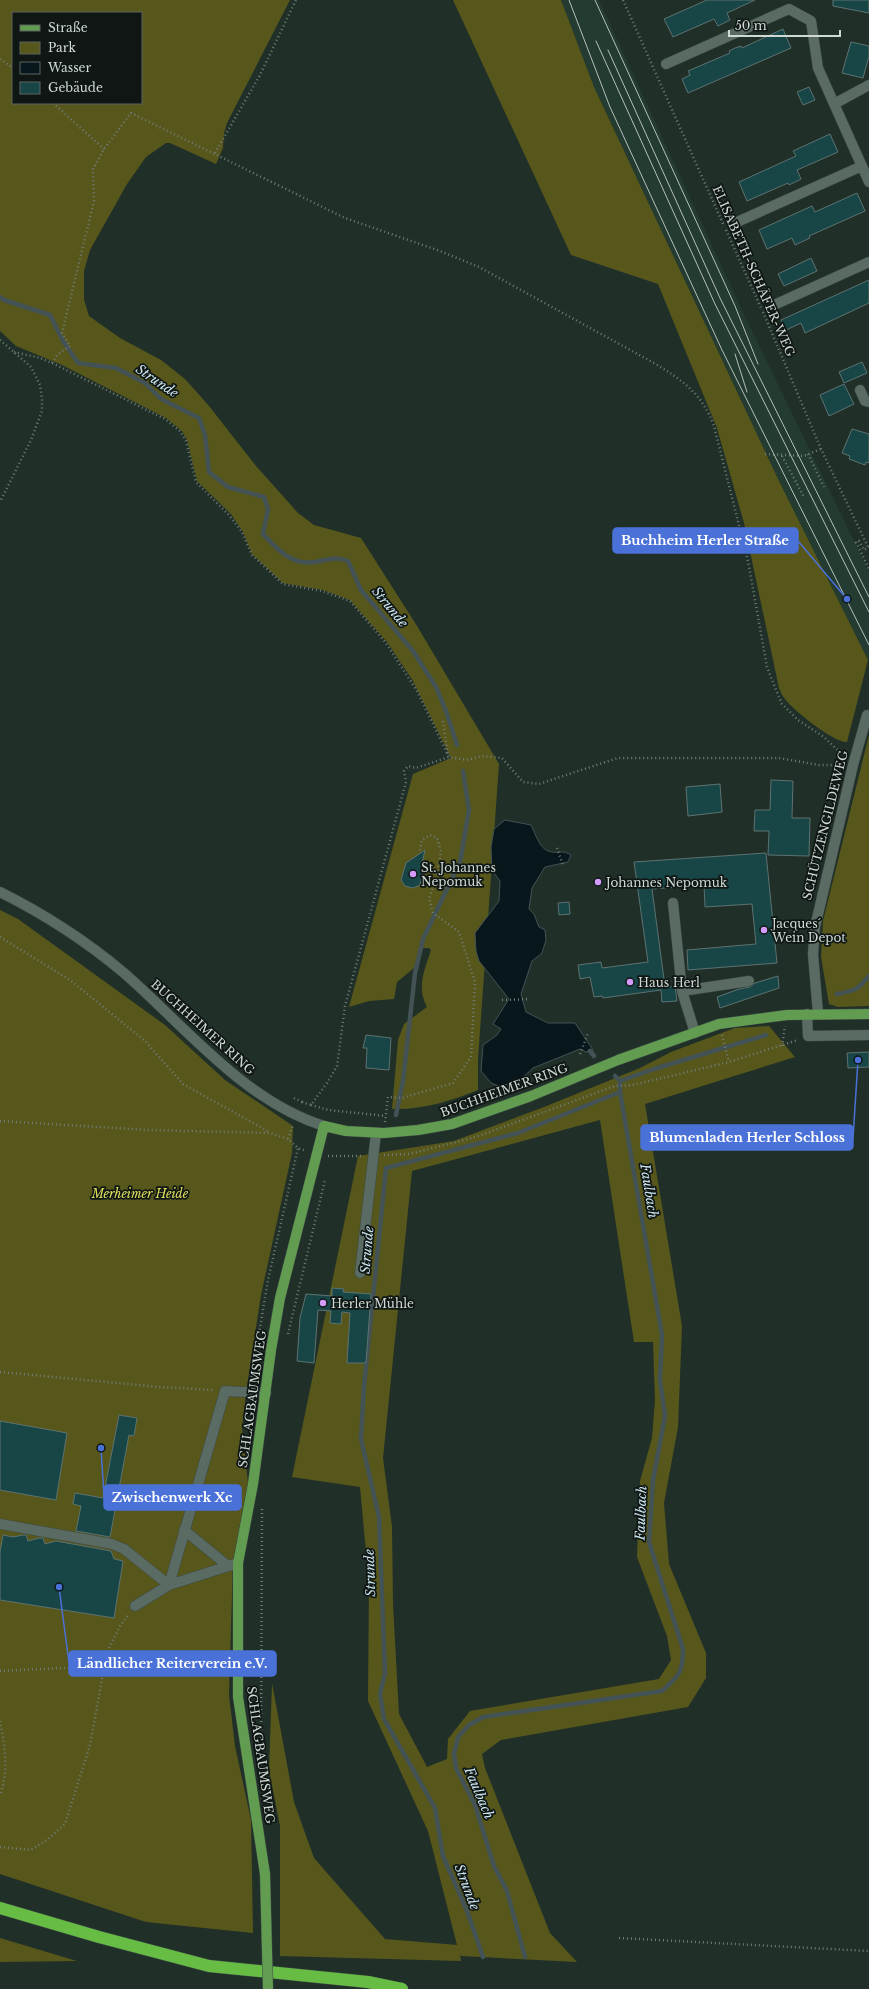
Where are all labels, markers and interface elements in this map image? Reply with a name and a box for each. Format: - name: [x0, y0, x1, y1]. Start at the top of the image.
- legend: [12, 12, 142, 104]
- scale bar: [729, 12, 840, 38]
- text: 50 m: [735, 18, 767, 33]
- text: Straße: [48, 20, 88, 35]
- text: Park: [48, 40, 76, 55]
- text: Wasser: [47, 60, 91, 75]
- text: Gebäude: [48, 80, 103, 95]
- street label: ELISABETH-SCHÄFER-WEG: [709, 183, 800, 359]
- water label: Strunde: [132, 361, 182, 401]
- callout: Buchheim Herler Straße: [613, 528, 798, 553]
- text: Buchheim Herler Straße: [621, 532, 789, 549]
- water label: Strunde: [368, 583, 412, 631]
- street label: SCHÜTZENGILDEWEG: [797, 748, 851, 901]
- place label: St. Johannes Nepomuk: [421, 860, 496, 889]
- marker: St. Johannes Nepomuk: [408, 869, 418, 879]
- place label: Johannes Nepomuk: [604, 875, 728, 890]
- marker: Johannes Nepomuk: [593, 877, 603, 887]
- place label: Jacques´ Wein Depot: [770, 916, 846, 945]
- marker: Jacques´ Wein Depot: [759, 925, 769, 935]
- place label: Haus Herl: [638, 975, 700, 990]
- street label: BUCHHEIMER RING: [148, 976, 258, 1078]
- marker: Haus Herl: [625, 977, 635, 987]
- street label: BUCHHEIMER RING: [438, 1060, 570, 1120]
- callout: Blumenladen Herler Schloss: [641, 1125, 853, 1150]
- text: Blumenladen Herler Schloss: [649, 1129, 845, 1146]
- water label: Faulbach: [636, 1162, 662, 1219]
- park label: Merheimer Heide: [91, 1186, 189, 1201]
- water label: Strunde: [356, 1225, 378, 1275]
- place label: Herler Mühle: [331, 1296, 414, 1311]
- marker: Herler Mühle: [318, 1298, 328, 1308]
- street label: SCHLAGBAUMSWEG: [235, 1329, 269, 1469]
- callout: Zwischenwerk Xc: [104, 1485, 241, 1510]
- water label: Faulbach: [632, 1485, 650, 1542]
- text: Zwischenwerk Xc: [112, 1489, 232, 1506]
- water label: Strunde: [361, 1549, 379, 1597]
- callout: Ländlicher Reiterverein e.V.: [69, 1651, 276, 1676]
- text: Ländlicher Reiterverein e.V.: [77, 1655, 267, 1672]
- street label: SCHLAGBAUMSWEG: [244, 1685, 278, 1825]
- water label: Faulbach: [460, 1764, 498, 1822]
- water label: Strunde: [450, 1862, 484, 1912]

